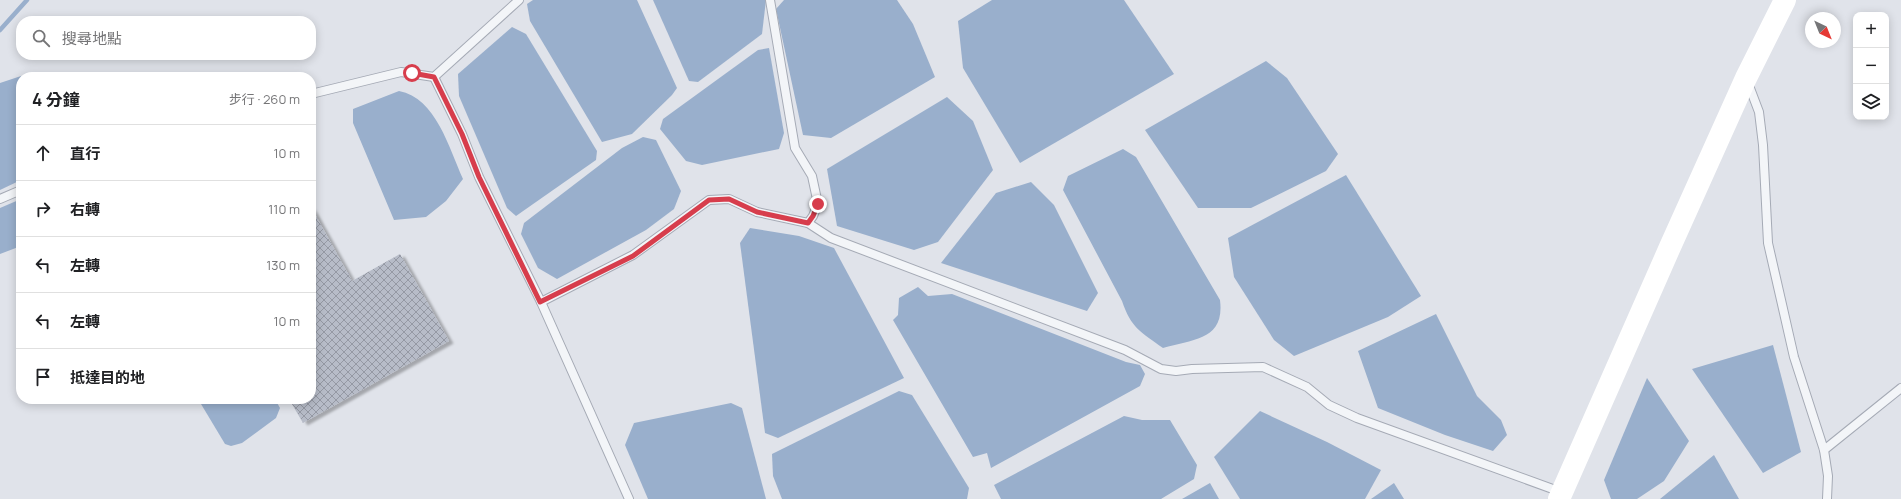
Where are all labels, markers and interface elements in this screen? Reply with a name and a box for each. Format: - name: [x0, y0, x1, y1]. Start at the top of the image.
- north arrow: [1805, 12, 1841, 48]
- map controls: [1853, 12, 1889, 120]
- button: +: [1853, 12, 1889, 48]
- search box: [16, 16, 316, 60]
- icon: search: [30, 27, 52, 49]
- text: 搜尋地點: [62, 28, 122, 49]
- button: −: [1853, 48, 1889, 84]
- route start: [403, 64, 421, 82]
- button: layers: [1853, 84, 1889, 120]
- text: 4 分鐘: [32, 88, 80, 111]
- text: 步行 · 260 m: [229, 90, 300, 108]
- icon: ahead: [32, 142, 54, 164]
- text: 直行: [70, 143, 100, 164]
- text: 10 m: [273, 144, 300, 162]
- route end: [809, 195, 827, 213]
- icon: right: [32, 198, 54, 220]
- text: 右轉: [70, 199, 100, 220]
- text: 110 m: [268, 200, 300, 218]
- icon: left: [32, 254, 54, 276]
- text: 左轉: [70, 255, 100, 276]
- text: 130 m: [266, 256, 300, 274]
- icon: left: [32, 310, 54, 332]
- text: 左轉: [70, 311, 100, 332]
- text: 10 m: [273, 312, 300, 330]
- icon: arrive: [32, 366, 54, 388]
- text: 抵達目的地: [70, 367, 145, 388]

